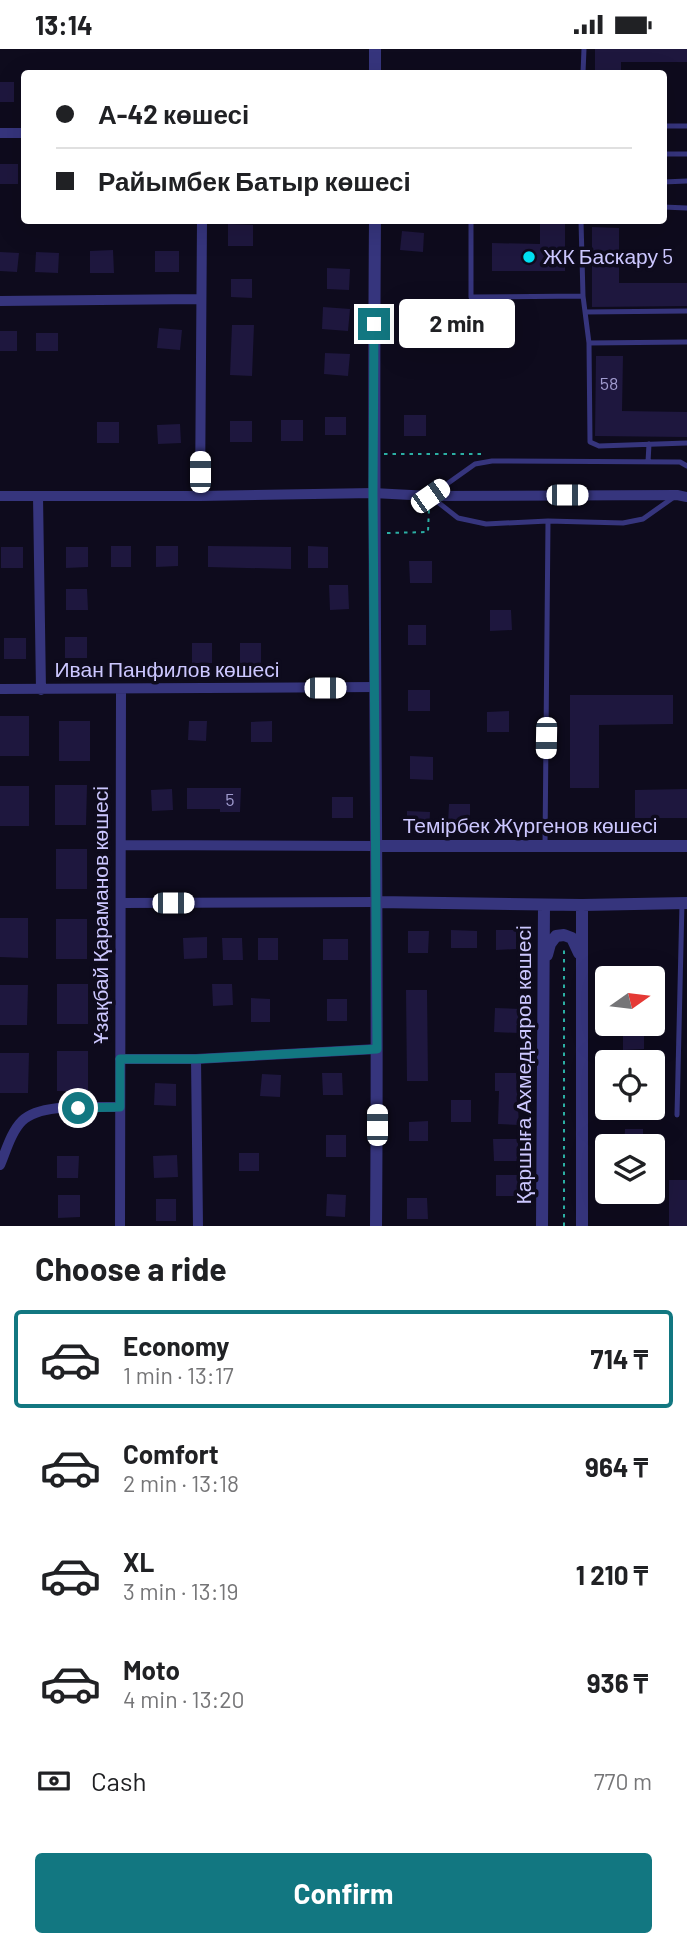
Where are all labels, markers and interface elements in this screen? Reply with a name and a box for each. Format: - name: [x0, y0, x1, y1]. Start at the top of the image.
- text: 13:14: [35, 9, 93, 40]
- text: А-42 көшесі: [98, 98, 249, 129]
- text: Райымбек Батыр көшесі: [98, 165, 411, 196]
- place label: ЖК Баскару 5: [543, 243, 673, 268]
- marker: ЖК Баскару 5: [521, 249, 537, 265]
- callout: 2 min: [398, 299, 514, 349]
- route end: [358, 308, 390, 340]
- text: 2 min: [429, 309, 485, 337]
- house number: 58: [600, 372, 618, 394]
- car: [190, 451, 211, 493]
- car: [407, 475, 454, 517]
- car: [547, 485, 589, 506]
- street label: Иван Панфилов көшесі: [55, 656, 279, 681]
- car: [305, 678, 347, 699]
- car: [536, 717, 557, 759]
- street label: Ұзақбай Қараманов көшесі: [87, 786, 112, 1044]
- house number: 5: [225, 788, 235, 810]
- street label: Темірбек Жүргенов көшесі: [403, 812, 657, 837]
- car: [153, 893, 195, 914]
- street label: Қаршыға Ахмедьяров көшесі: [510, 925, 535, 1205]
- north arrow: [595, 966, 665, 1036]
- map controls: [595, 966, 665, 1204]
- button: locate: [595, 1050, 665, 1120]
- route start: [62, 1092, 94, 1124]
- car: [367, 1104, 388, 1146]
- button: layers: [595, 1134, 665, 1204]
- text: Choose a ride: [35, 1249, 227, 1287]
- icon: car: [39, 1328, 102, 1391]
- text: Economy: [123, 1330, 229, 1361]
- text: 714 ₸: [591, 1343, 648, 1374]
- text: 1 min · 13:17: [123, 1361, 234, 1389]
- icon: car: [39, 1436, 102, 1499]
- text: Comfort: [123, 1438, 219, 1469]
- text: 964 ₸: [585, 1451, 648, 1482]
- text: 2 min · 13:18: [123, 1469, 239, 1497]
- icon: car: [39, 1544, 102, 1607]
- text: XL: [123, 1546, 154, 1577]
- text: 1 210 ₸: [576, 1559, 648, 1590]
- text: 3 min · 13:19: [123, 1577, 238, 1605]
- icon: car: [39, 1652, 102, 1715]
- text: Moto: [123, 1654, 180, 1685]
- text: 936 ₸: [587, 1667, 648, 1698]
- text: 4 min · 13:20: [123, 1685, 245, 1713]
- icon: cash: [35, 1762, 73, 1800]
- text: Cash: [91, 1765, 146, 1796]
- text: 770 m: [594, 1767, 652, 1795]
- button: Confirm: [35, 1853, 652, 1933]

